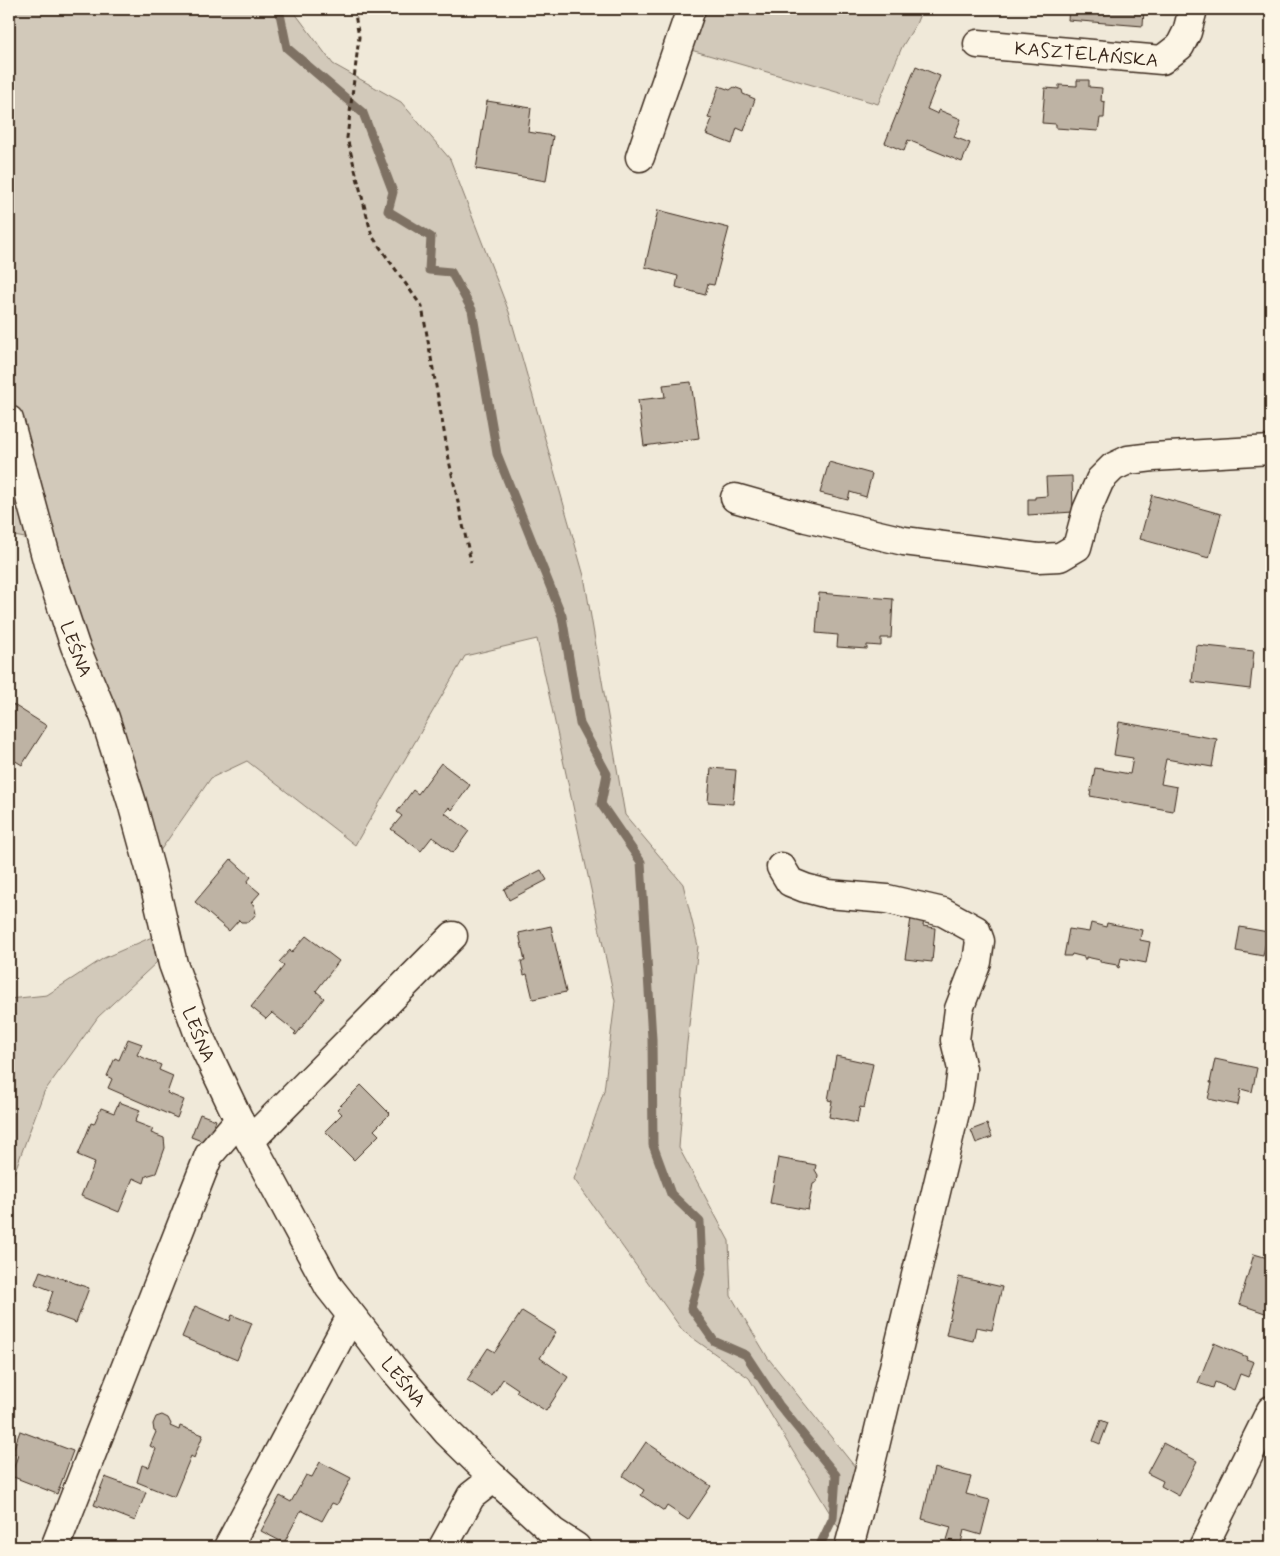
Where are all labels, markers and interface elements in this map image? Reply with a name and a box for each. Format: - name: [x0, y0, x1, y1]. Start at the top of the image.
- street label: KASZTELAŃSKA: [1013, 36, 1160, 74]
- street label: LEŚNA: [54, 618, 98, 681]
- street label: LEŚNA: [176, 1004, 221, 1067]
- street label: LEŚNA: [375, 1352, 431, 1413]

